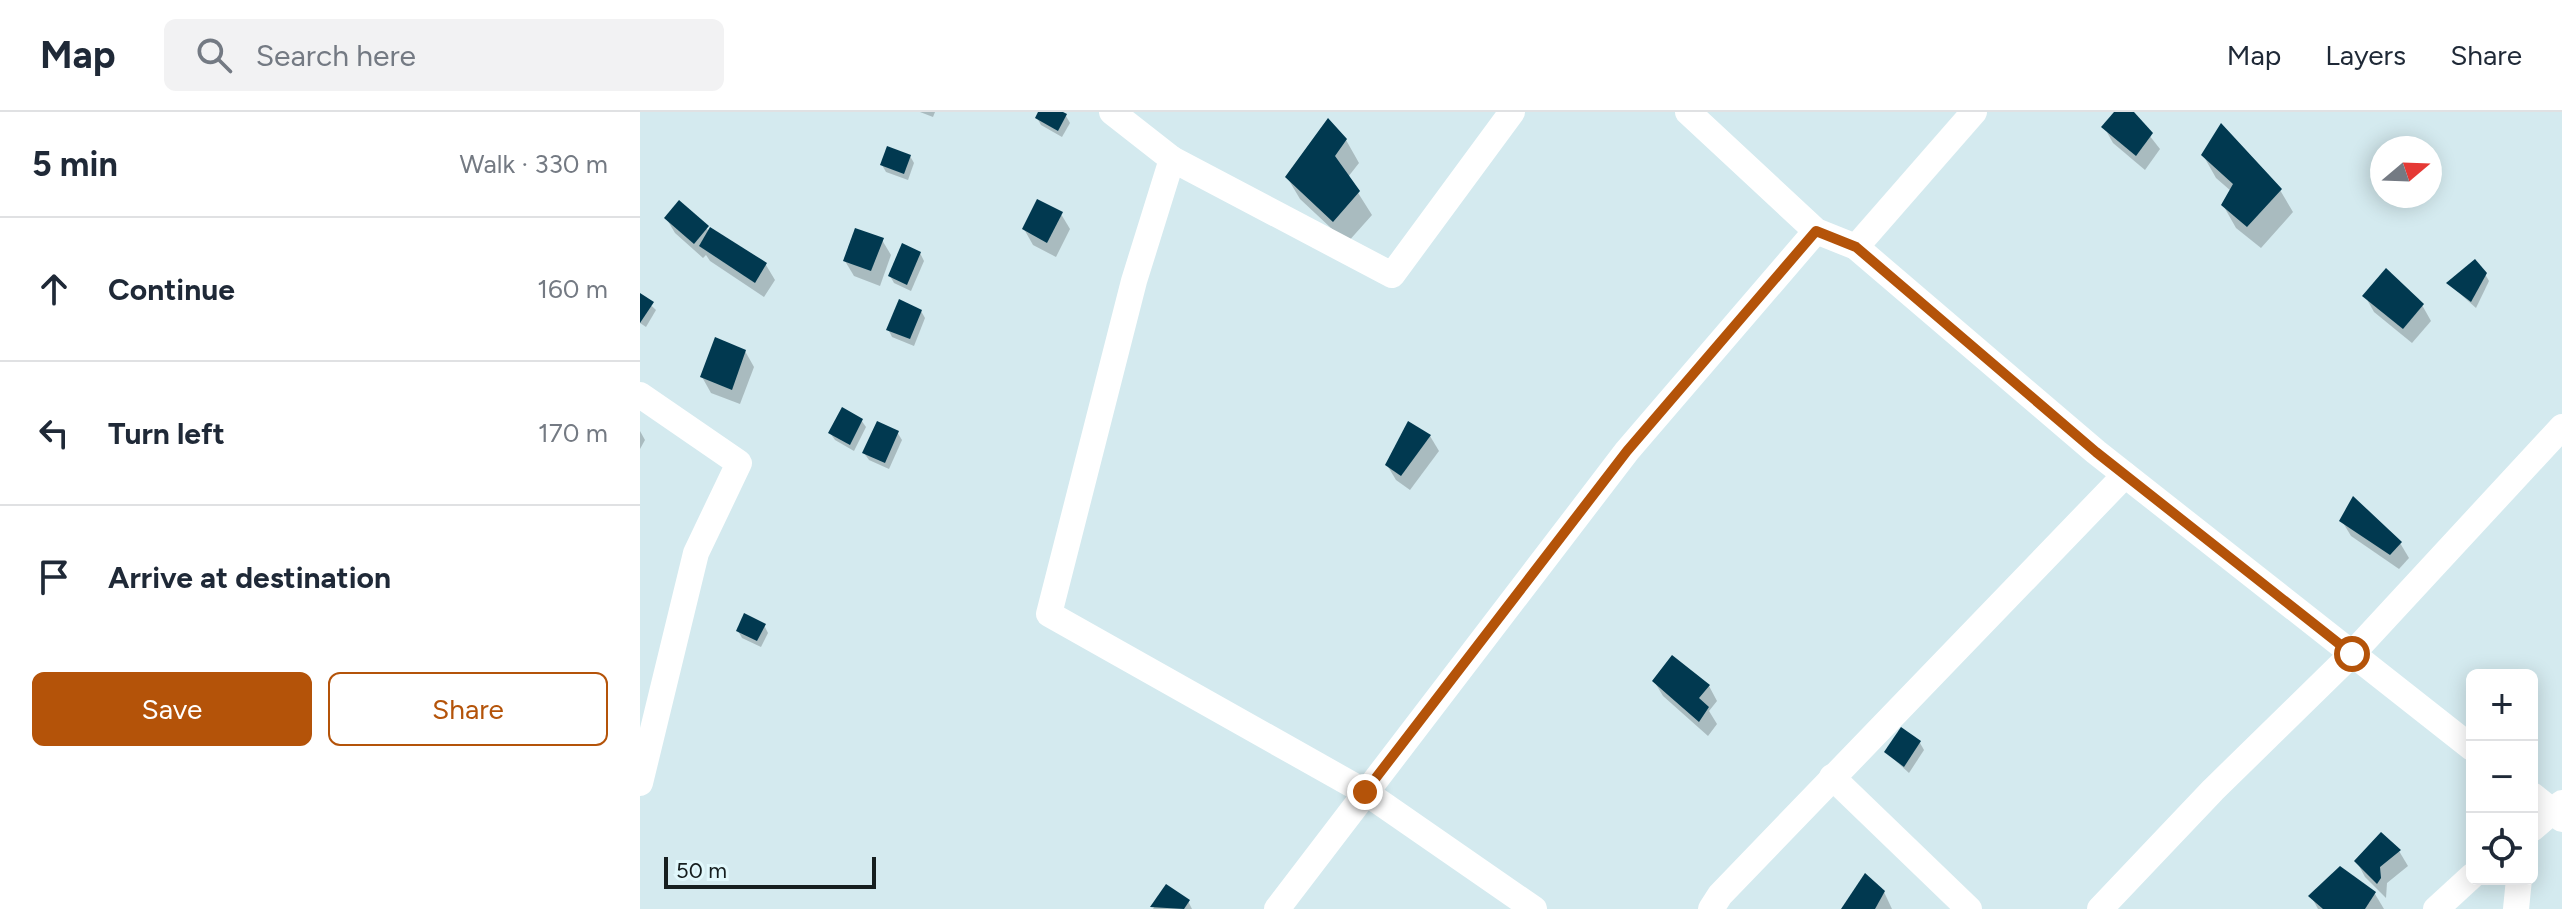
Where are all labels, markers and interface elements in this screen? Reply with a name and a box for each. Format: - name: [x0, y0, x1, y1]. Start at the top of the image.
- search box: [164, 19, 724, 91]
- text: Map: [40, 32, 116, 78]
- icon: search: [192, 33, 236, 77]
- text: Search here: [256, 37, 416, 74]
- text: Map: [2227, 38, 2281, 72]
- text: Layers: [2325, 38, 2406, 72]
- text: Share: [2450, 38, 2522, 72]
- north arrow: [2370, 136, 2442, 208]
- text: 5 min: [32, 144, 118, 185]
- text: Walk · 330 m: [460, 148, 608, 180]
- icon: ahead: [32, 267, 76, 311]
- text: Continue: [108, 271, 235, 308]
- text: 160 m: [537, 273, 608, 305]
- icon: left: [32, 411, 76, 455]
- text: Turn left: [108, 415, 225, 452]
- text: 170 m: [538, 417, 608, 449]
- icon: arrive: [32, 555, 76, 599]
- text: Arrive at destination: [108, 559, 391, 596]
- route start: [2334, 636, 2370, 672]
- map controls: [2466, 669, 2538, 885]
- button: +: [2466, 669, 2538, 741]
- button: Save: [32, 672, 312, 746]
- button: Share: [328, 672, 608, 746]
- button: −: [2466, 741, 2538, 813]
- route end: [1347, 774, 1383, 810]
- button: locate: [2466, 813, 2538, 885]
- scale bar: [664, 853, 876, 889]
- text: 50 m: [676, 857, 727, 884]

